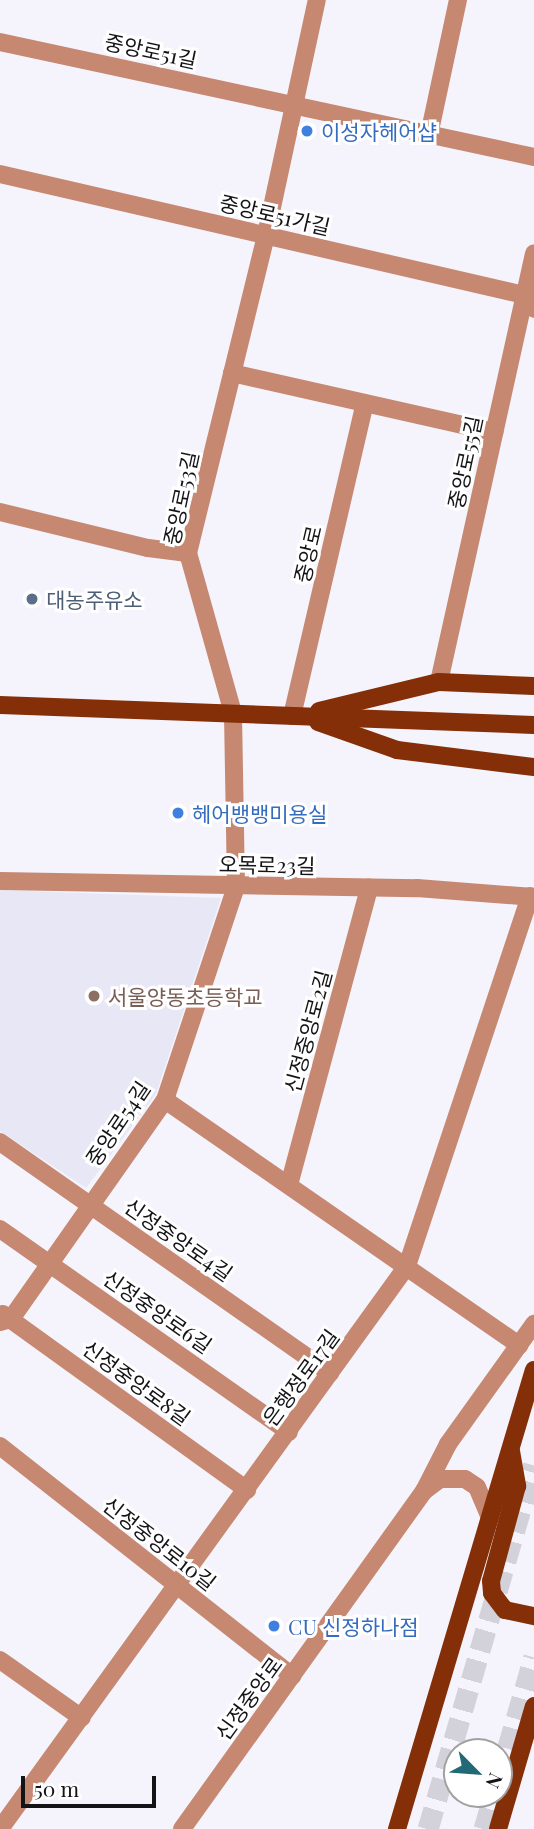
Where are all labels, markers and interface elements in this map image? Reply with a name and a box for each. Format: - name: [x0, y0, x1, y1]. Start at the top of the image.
- street label: 중앙로51길: [103, 28, 199, 72]
- place label: 이성자헤어샵: [321, 118, 437, 144]
- marker: 이성자헤어샵: [299, 123, 315, 139]
- street label: 중앙로51가길: [217, 189, 333, 239]
- street label: 중앙로55길: [442, 413, 486, 511]
- street label: 중앙로53길: [158, 449, 202, 547]
- street label: 중앙로: [288, 523, 326, 585]
- place label: 대농주유소: [46, 586, 143, 612]
- marker: 대농주유소: [24, 591, 40, 607]
- place label: 헤어뱅뱅미용실: [192, 800, 327, 826]
- marker: 헤어뱅뱅미용실: [170, 805, 186, 821]
- street label: 오목로23길: [218, 851, 316, 877]
- street label: 신정중앙로2길: [279, 967, 335, 1095]
- place label: 서울양동초등학교: [108, 983, 263, 1009]
- marker: 서울양동초등학교: [86, 988, 102, 1004]
- street label: 중앙로54길: [80, 1076, 154, 1170]
- street label: 신정중앙로4길: [120, 1192, 238, 1286]
- street label: 신정중앙로6길: [99, 1264, 217, 1358]
- street label: 은행정로17길: [257, 1324, 343, 1430]
- street label: 신정중앙로8길: [78, 1335, 196, 1429]
- street label: 신정중앙로10길: [99, 1491, 221, 1595]
- place label: CU 신정하나점: [288, 1613, 419, 1639]
- marker: CU 신정하나점: [266, 1618, 282, 1634]
- street label: 신정중앙로: [209, 1652, 287, 1744]
- north arrow: [443, 1738, 513, 1808]
- scale bar: [24, 1762, 159, 1806]
- text: N: [481, 1769, 510, 1793]
- text: 50 m: [34, 1774, 79, 1802]

